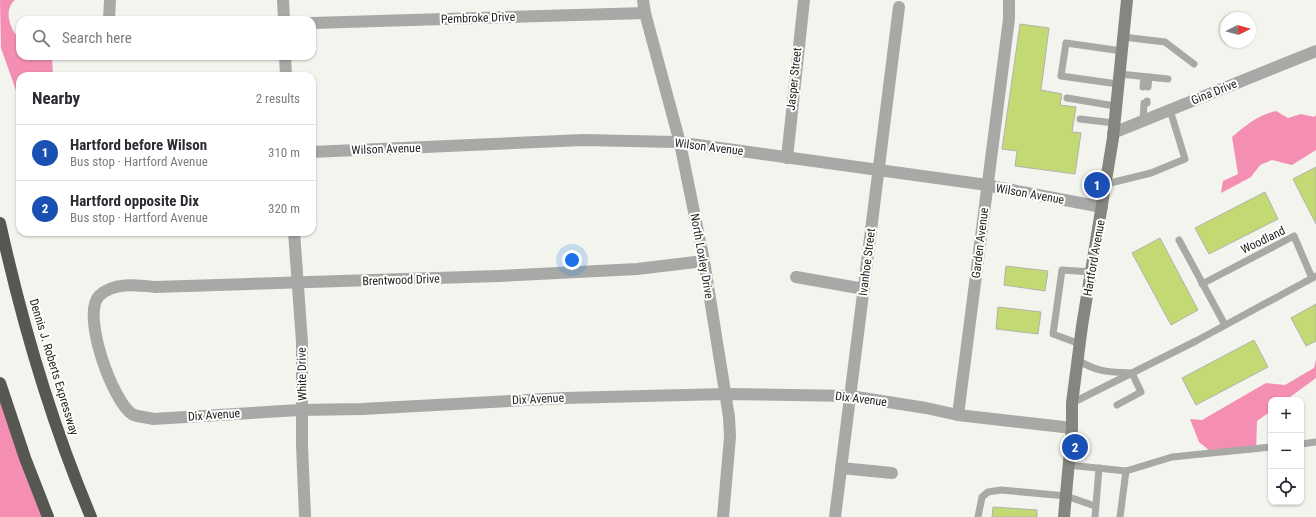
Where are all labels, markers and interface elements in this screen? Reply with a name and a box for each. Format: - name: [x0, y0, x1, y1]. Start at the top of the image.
- street label: Pembroke Drive: [441, 10, 516, 26]
- north arrow: [1220, 12, 1256, 48]
- search box: [16, 16, 316, 60]
- icon: search: [30, 27, 52, 49]
- text: Search here: [62, 29, 132, 47]
- street label: Jasper Street: [784, 46, 804, 111]
- street label: Gina Drive: [1189, 76, 1239, 108]
- text: Nearby: [32, 88, 80, 108]
- text: 2 results: [256, 91, 300, 106]
- text: Hartford before Wilson: [70, 136, 207, 154]
- street label: Wilson Avenue: [674, 136, 745, 158]
- street label: Wilson Avenue: [351, 141, 421, 157]
- text: 1: [42, 145, 48, 160]
- text: 310 m: [268, 145, 300, 160]
- text: Bus stop · Hartford Avenue: [70, 154, 208, 169]
- pin: 1: [1084, 170, 1110, 200]
- street label: Wilson Avenue: [995, 181, 1066, 207]
- text: Hartford opposite Dix: [70, 192, 199, 210]
- text: 2: [42, 201, 48, 216]
- text: 320 m: [268, 201, 300, 216]
- street label: Garden Avenue: [969, 207, 991, 279]
- text: Bus stop · Hartford Avenue: [70, 210, 208, 225]
- street label: North Loxley Drive: [688, 212, 716, 300]
- street label: Hartford Avenue: [1080, 218, 1108, 297]
- street label: Woodland: [1239, 223, 1287, 257]
- street label: Ivanhoe Street: [856, 227, 878, 297]
- your location: [562, 250, 582, 270]
- street label: Brentwood Drive: [362, 272, 440, 288]
- street label: Dennis J. Roberts Expressway: [27, 297, 81, 437]
- street label: White Drive: [295, 347, 309, 401]
- street label: Dix Avenue: [834, 389, 888, 409]
- street label: Dix Avenue: [512, 391, 565, 407]
- map controls: [1268, 397, 1304, 505]
- button: +: [1268, 397, 1304, 433]
- street label: Dix Avenue: [187, 406, 241, 424]
- pin: 2: [1062, 432, 1088, 462]
- button: −: [1268, 433, 1304, 469]
- button: locate: [1268, 469, 1304, 505]

